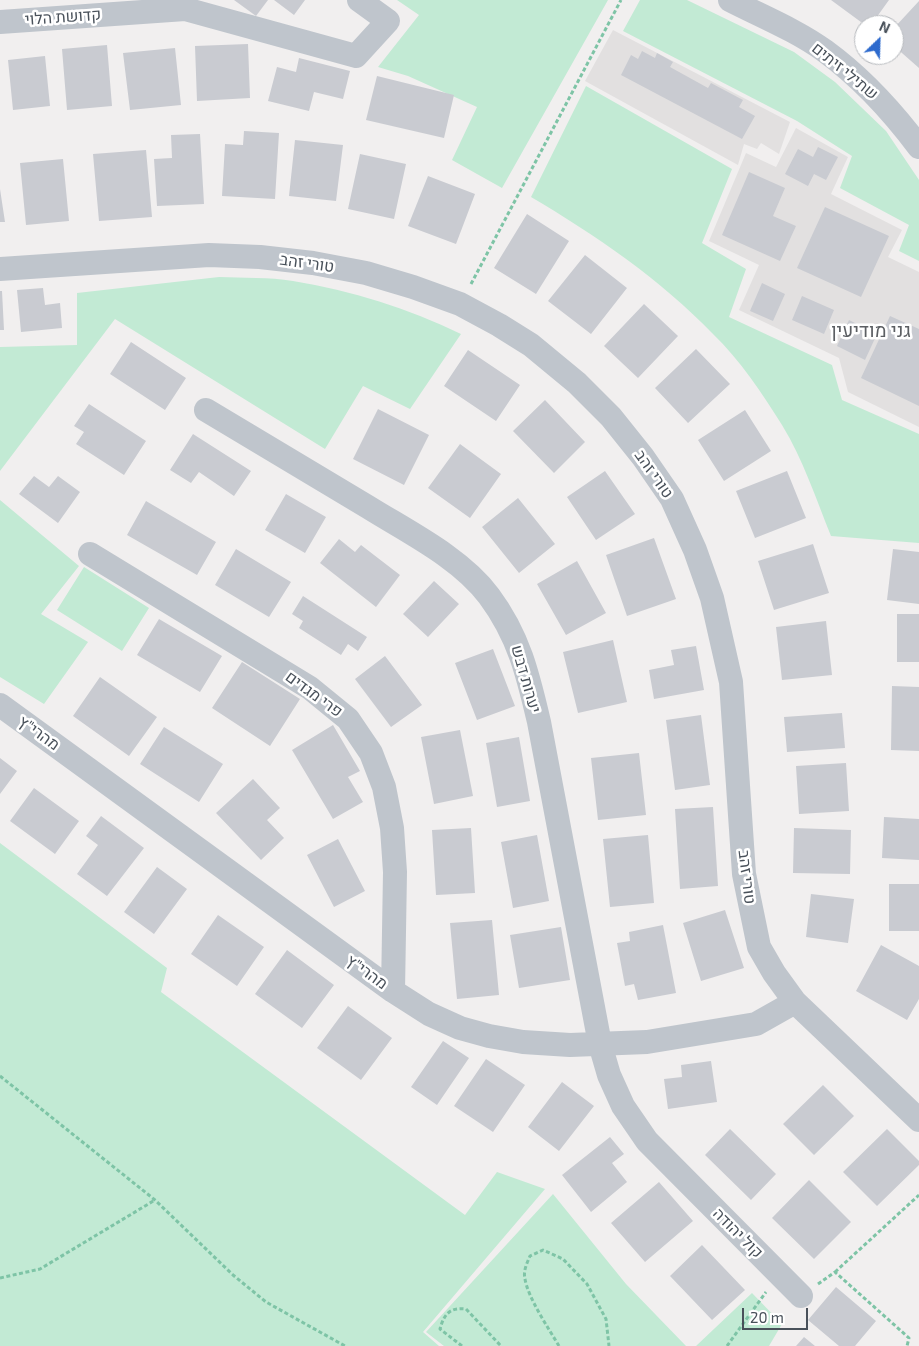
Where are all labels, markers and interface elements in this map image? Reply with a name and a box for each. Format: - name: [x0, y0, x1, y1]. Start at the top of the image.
- street label: קדושת הלוי: [24, 5, 102, 29]
- north arrow: [854, 15, 904, 65]
- text: N: [877, 17, 893, 37]
- street label: שתילי זיתים: [808, 38, 882, 104]
- street label: טורי זהב: [279, 250, 335, 276]
- district label: גני מודיעין: [831, 320, 911, 342]
- street label: טורי זהב: [631, 446, 677, 502]
- street label: יערות דבש: [507, 643, 545, 715]
- street label: פרי מגדים: [282, 667, 346, 721]
- street label: מהרי"ץ: [15, 712, 63, 754]
- street label: טורי זהב: [734, 849, 760, 905]
- street label: מהרי"ץ: [343, 951, 391, 993]
- street label: קול יהודה: [709, 1204, 767, 1262]
- scale bar: [744, 1298, 810, 1330]
- text: 20 m: [750, 1308, 784, 1326]

